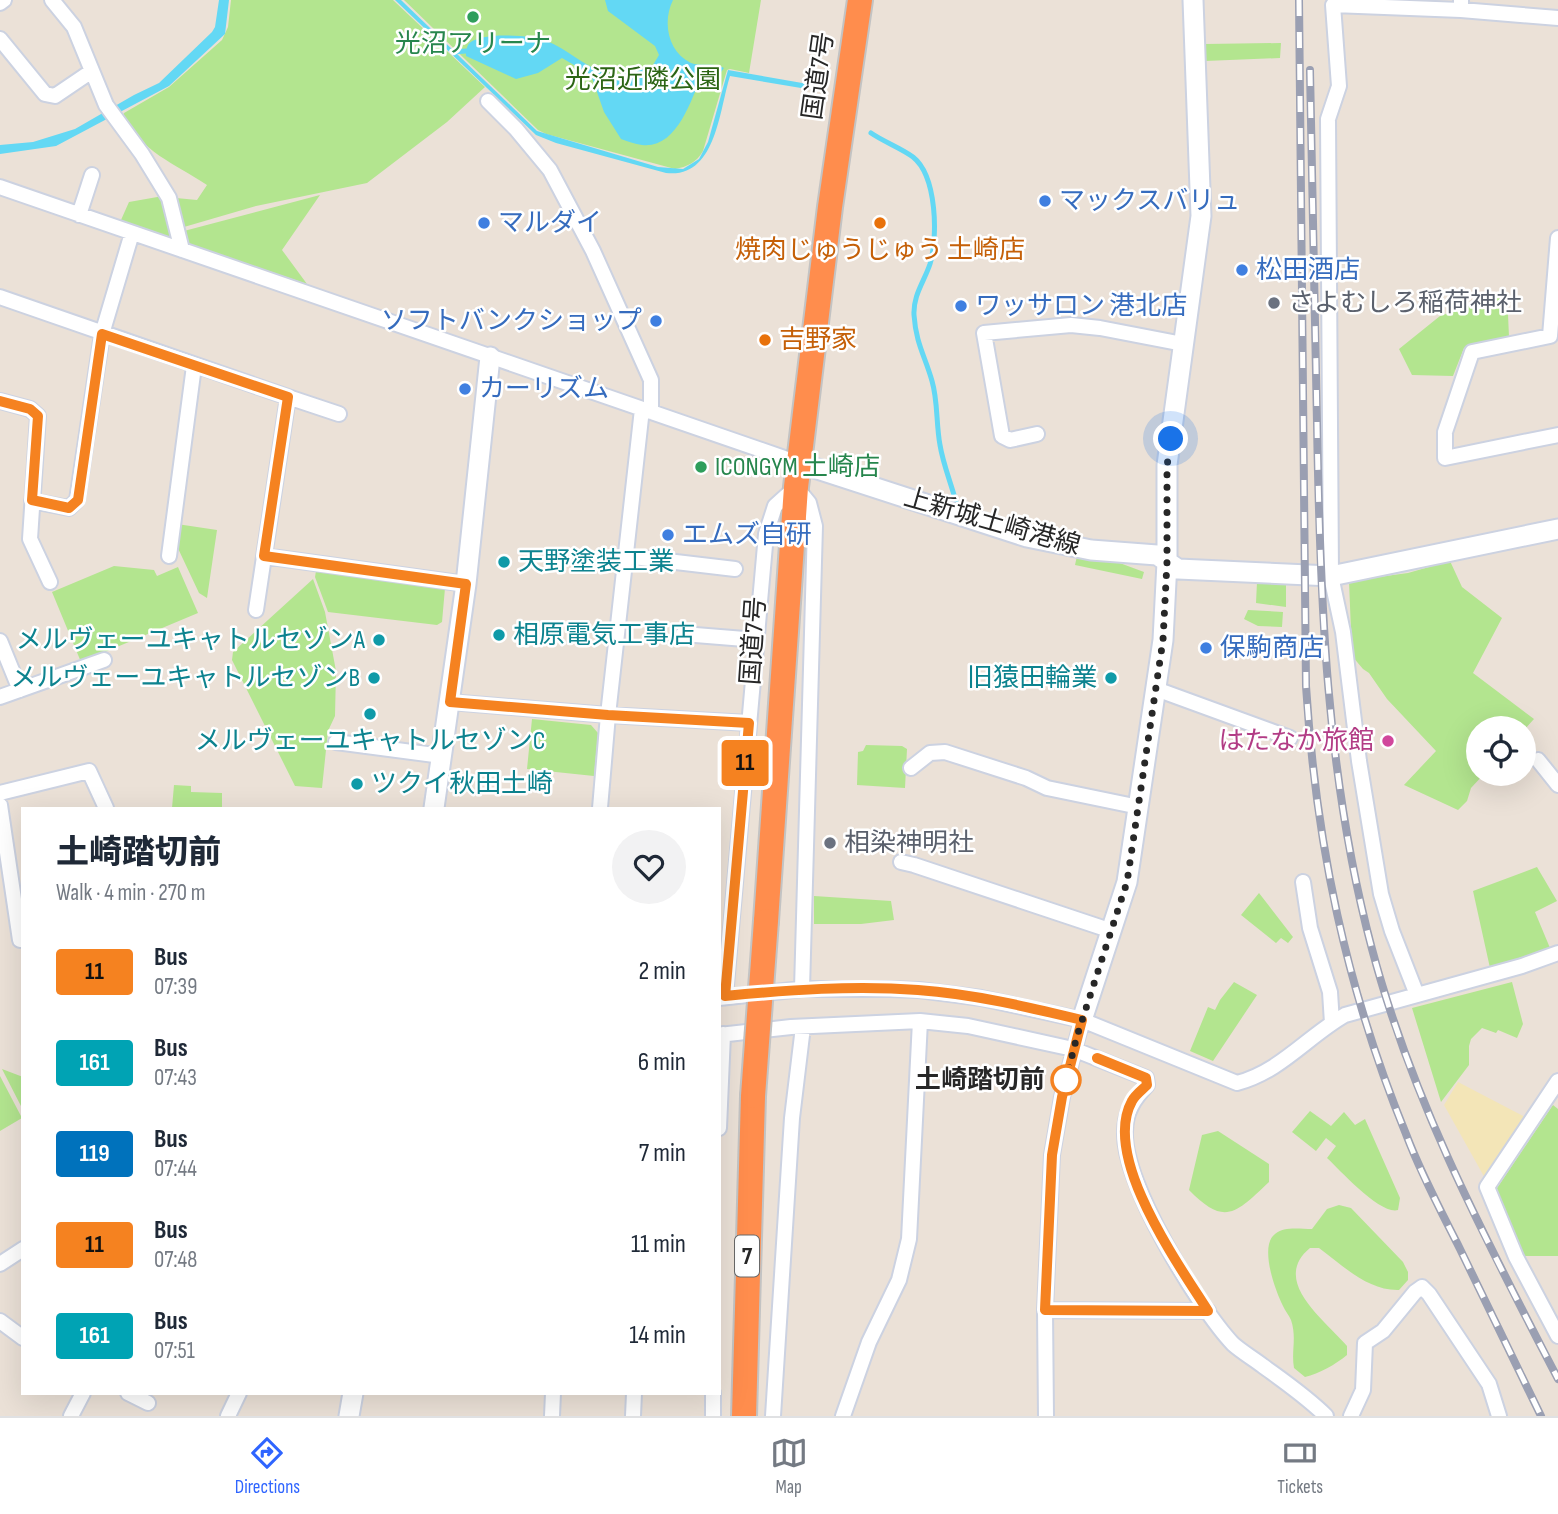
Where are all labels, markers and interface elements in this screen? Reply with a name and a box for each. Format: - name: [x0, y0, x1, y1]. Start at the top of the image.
- marker: 光沼アリーナ: [465, 9, 481, 25]
- place label: 光沼アリーナ: [395, 29, 551, 60]
- street label: 国道7号: [797, 30, 841, 122]
- park label: 光沼近隣公園: [565, 65, 721, 96]
- place label: マックスバリュ: [1059, 186, 1240, 217]
- marker: マックスバリュ: [1037, 193, 1053, 209]
- place label: マルダイ: [498, 208, 602, 239]
- marker: マルダイ: [476, 215, 492, 231]
- marker: 焼肉じゅうじゅう 土崎店: [872, 215, 888, 231]
- place label: 焼肉じゅうじゅう 土崎店: [735, 235, 1025, 266]
- place label: 松田酒店: [1256, 255, 1360, 286]
- marker: 松田酒店: [1234, 262, 1250, 278]
- place label: さよむしろ稲荷神社: [1288, 288, 1522, 319]
- place label: ワッサロン 港北店: [975, 291, 1187, 322]
- marker: さよむしろ稲荷神社: [1266, 295, 1282, 311]
- marker: ワッサロン 港北店: [953, 298, 969, 314]
- place label: ソフトバンクショップ: [381, 306, 642, 337]
- marker: ソフトバンクショップ: [648, 313, 664, 329]
- place label: 吉野家: [779, 325, 857, 356]
- marker: 吉野家: [757, 332, 773, 348]
- place label: カーリズム: [479, 374, 609, 405]
- marker: カーリズム: [457, 381, 473, 397]
- your location: [1153, 421, 1188, 456]
- place label: ICONGYM 土崎店: [715, 452, 880, 483]
- marker: ICONGYM 土崎店: [693, 459, 709, 475]
- street label: 上新城土崎港線: [900, 482, 1084, 562]
- place label: エムズ自研: [682, 520, 812, 551]
- marker: エムズ自研: [660, 527, 676, 543]
- place label: 天野塗装工業: [518, 547, 674, 578]
- marker: 天野塗装工業: [496, 554, 512, 570]
- street label: 国道7号: [735, 596, 773, 686]
- place label: 相原電気工事店: [513, 620, 695, 651]
- place label: メルヴェーユキャトルセゾンA: [16, 625, 366, 656]
- marker: 相原電気工事店: [491, 627, 507, 643]
- marker: メルヴェーユキャトルセゾンA: [371, 632, 387, 648]
- place label: 保駒商店: [1220, 633, 1324, 664]
- marker: 保駒商店: [1198, 640, 1214, 656]
- place label: メルヴェーユキャトルセゾンB: [10, 663, 360, 694]
- place label: 旧猿田輪業: [967, 663, 1097, 694]
- marker: メルヴェーユキャトルセゾンB: [366, 670, 382, 686]
- marker: 旧猿田輪業: [1103, 670, 1119, 686]
- marker: メルヴェーユキャトルセゾンC: [362, 706, 378, 722]
- map controls: [1466, 716, 1536, 786]
- button: locate: [1466, 716, 1536, 786]
- place label: メルヴェーユキャトルセゾンC: [195, 726, 545, 757]
- place label: はたなか旅館: [1219, 726, 1374, 757]
- marker: はたなか旅館: [1380, 733, 1396, 749]
- line badge: 11: [714, 740, 776, 786]
- text: 11: [736, 748, 754, 777]
- place label: ツクイ秋田土崎: [371, 769, 553, 800]
- marker: ツクイ秋田土崎: [349, 776, 365, 792]
- place label: 相染神明社: [844, 828, 974, 859]
- button: heart: [612, 830, 686, 904]
- text: 土崎踏切前: [56, 833, 221, 873]
- marker: 相染神明社: [822, 835, 838, 851]
- text: Walk · 4 min · 270 m: [56, 879, 206, 907]
- text: Bus: [154, 942, 188, 973]
- text: 2 min: [638, 956, 686, 987]
- text: 11: [85, 957, 104, 986]
- text: 07:39: [154, 973, 197, 1001]
- text: Bus: [154, 1033, 188, 1064]
- text: 6 min: [638, 1047, 686, 1078]
- text: 161: [79, 1048, 110, 1077]
- text: 07:43: [154, 1064, 197, 1092]
- place label: 土崎踏切前: [915, 1065, 1045, 1096]
- marker: 土崎踏切前: [1051, 1065, 1081, 1095]
- text: Bus: [154, 1124, 188, 1155]
- text: 7 min: [639, 1138, 686, 1169]
- text: 119: [79, 1139, 110, 1168]
- text: 07:44: [154, 1155, 197, 1183]
- text: Bus: [154, 1215, 188, 1246]
- text: 11 min: [631, 1229, 686, 1260]
- text: 11: [85, 1230, 104, 1259]
- road number: 7: [735, 1236, 759, 1276]
- text: 07:48: [154, 1246, 197, 1274]
- text: Bus: [154, 1306, 188, 1337]
- text: 14 min: [629, 1320, 686, 1351]
- text: 161: [79, 1321, 110, 1350]
- text: 07:51: [154, 1337, 195, 1365]
- tab: Directions: [235, 1434, 300, 1499]
- tab: Map: [770, 1434, 808, 1499]
- tab: Tickets: [1277, 1434, 1323, 1499]

